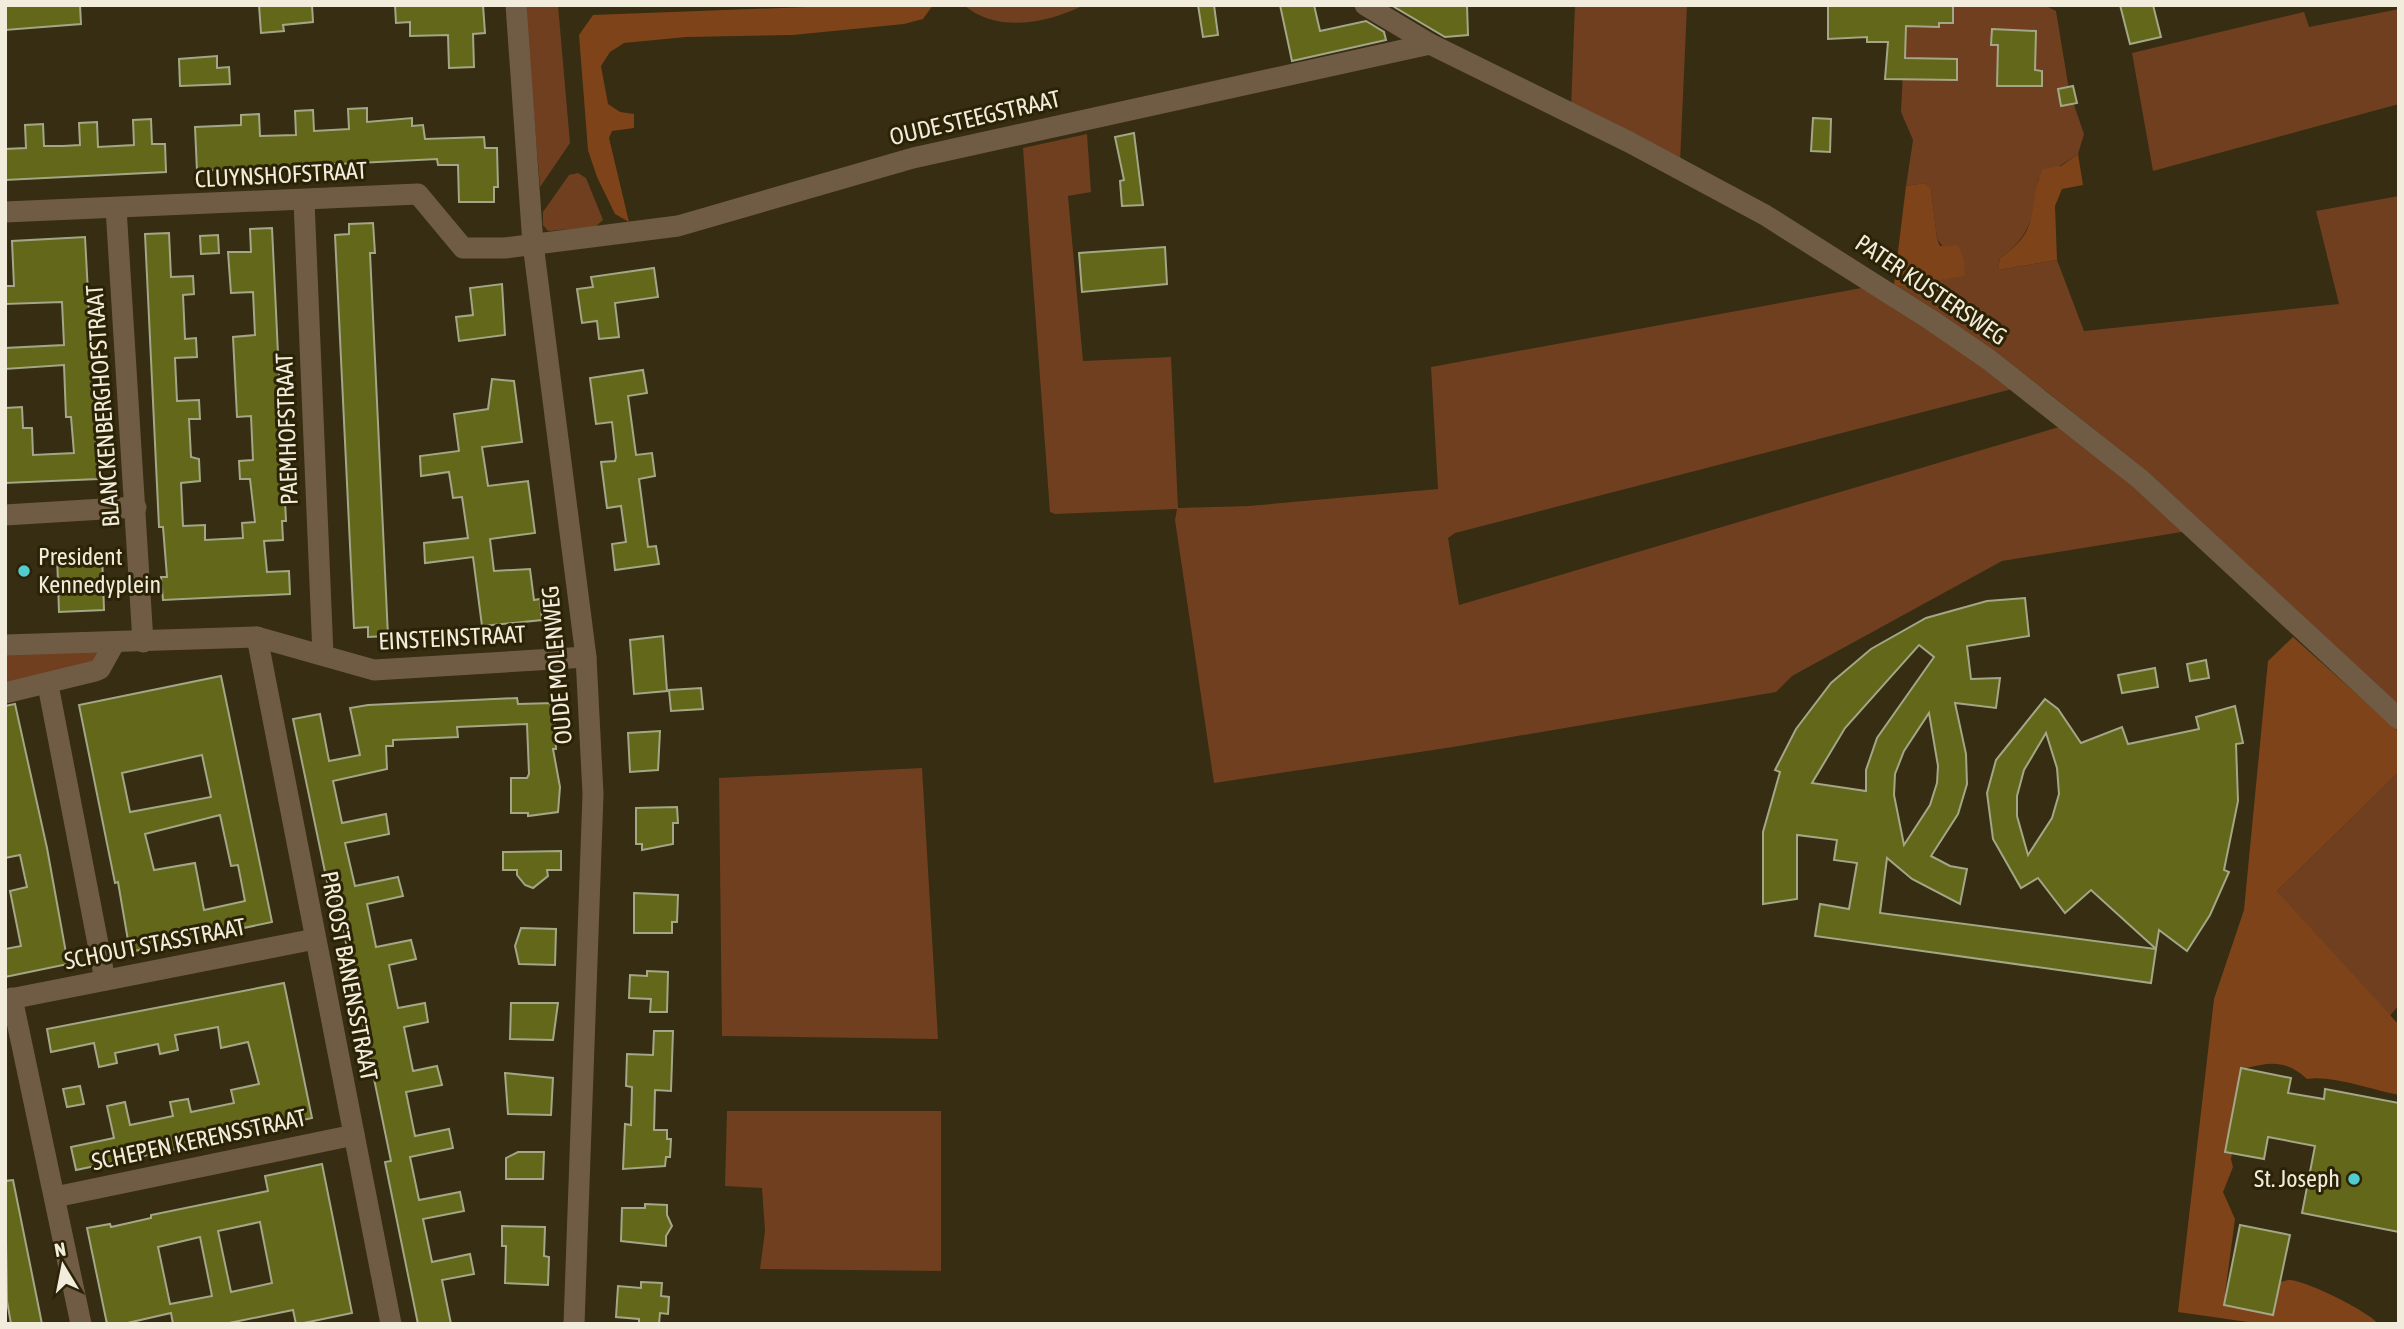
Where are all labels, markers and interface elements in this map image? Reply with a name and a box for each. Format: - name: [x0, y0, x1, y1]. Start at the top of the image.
- street label: OUDE STEEGSTRAAT: [887, 85, 1063, 150]
- street label: CLUYNSHOFSTRAAT: [194, 156, 368, 192]
- street label: PATER KUSTERSWEG: [1850, 229, 2012, 350]
- street label: BLANCKENBERGHOFSTRAAT: [81, 283, 124, 528]
- street label: PAEMHOFSTRAAT: [270, 352, 303, 506]
- place label: President Kennedyplein: [38, 543, 161, 598]
- marker: President Kennedyplein: [16, 563, 32, 579]
- street label: OUDE MOLENWEG: [536, 585, 577, 746]
- street label: EINSTEINSTRAAT: [378, 620, 527, 655]
- street label: PROOST BANENSSTRAAT: [316, 869, 383, 1083]
- street label: SCHOUT STASSTRAAT: [62, 913, 248, 974]
- street label: SCHEPEN KERENSSTRAAT: [89, 1103, 309, 1175]
- place label: St. Joseph: [2254, 1165, 2340, 1192]
- marker: St. Joseph: [2346, 1171, 2362, 1187]
- north arrow: [28, 1231, 98, 1301]
- text: N: [53, 1237, 67, 1261]

